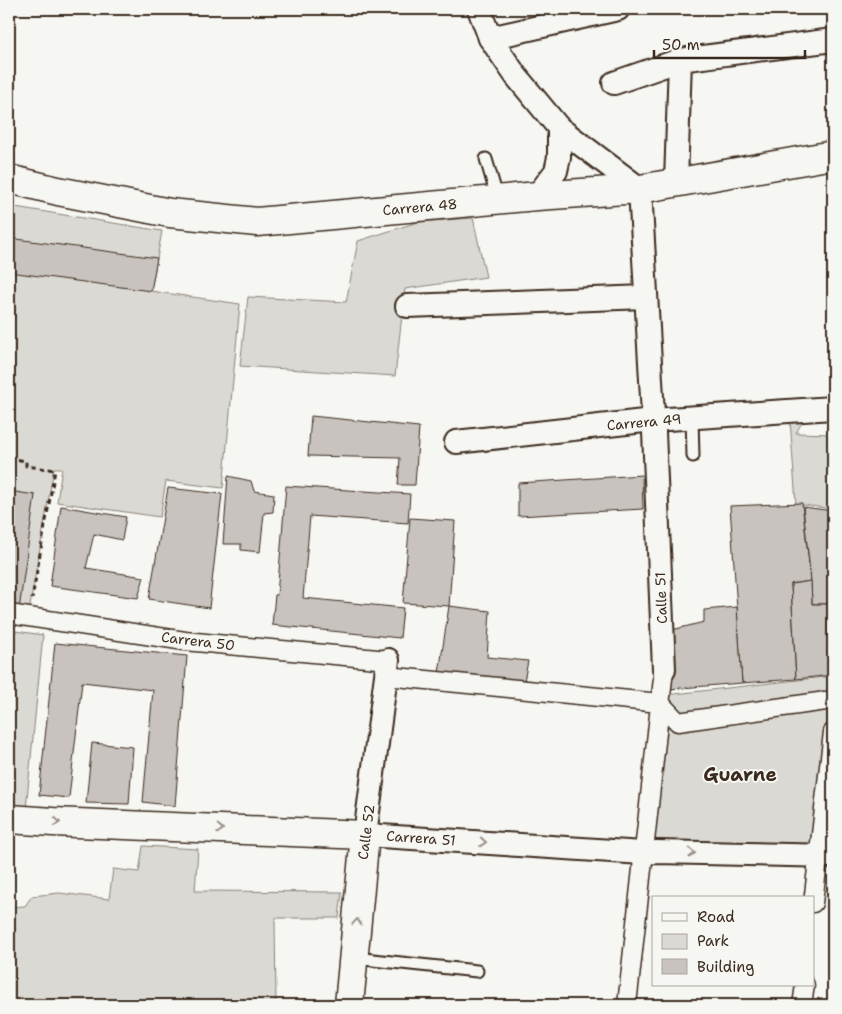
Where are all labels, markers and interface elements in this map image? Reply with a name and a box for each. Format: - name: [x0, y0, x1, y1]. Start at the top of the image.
- scale bar: [654, 28, 806, 60]
- text: 50 m: [662, 35, 700, 55]
- street label: Carrera 48: [382, 195, 458, 219]
- street label: Carrera 49: [606, 410, 682, 434]
- street label: Calle 51: [651, 572, 671, 624]
- street label: Carrera 50: [160, 628, 236, 654]
- district label: Guarne: [703, 762, 777, 787]
- street label: Calle 52: [354, 803, 378, 861]
- one-way arrow: [54, 817, 62, 827]
- one-way arrow: [216, 823, 224, 834]
- street label: Carrera 51: [386, 827, 456, 849]
- one-way arrow: [479, 837, 487, 848]
- one-way arrow: [688, 848, 696, 858]
- legend: [652, 896, 814, 986]
- text: Road: [697, 907, 735, 927]
- one-way arrow: [351, 918, 362, 926]
- text: Park: [697, 931, 729, 951]
- text: Building: [697, 957, 754, 977]

